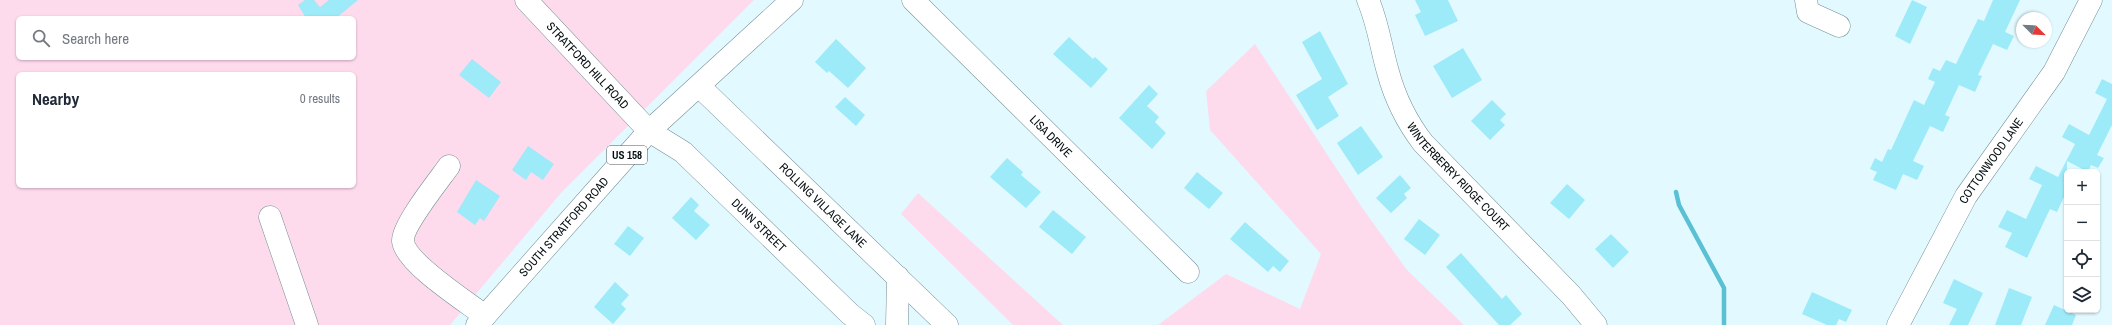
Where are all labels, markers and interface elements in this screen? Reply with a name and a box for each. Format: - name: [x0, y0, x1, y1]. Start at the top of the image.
- north arrow: [2016, 12, 2052, 48]
- search box: [16, 16, 356, 60]
- street label: STRATFORD HILL ROAD: [543, 19, 632, 113]
- icon: search: [30, 27, 52, 49]
- text: Search here: [62, 28, 129, 49]
- text: Nearby: [32, 87, 79, 110]
- text: 0 results: [300, 90, 340, 107]
- street label: LISA DRIVE: [1026, 112, 1076, 161]
- street label: COTTONWOOD LANE: [1955, 115, 2027, 206]
- street label: WINTERBERRY RIDGE COURT: [1403, 119, 1513, 235]
- road number: US 158: [607, 146, 647, 164]
- street label: ROLLING VILLAGE LANE: [776, 159, 870, 251]
- map controls: [2064, 169, 2100, 313]
- button: +: [2064, 169, 2100, 205]
- street label: SOUTH STRATFORD ROAD: [515, 174, 612, 280]
- street label: DUNN STREET: [728, 195, 789, 255]
- button: −: [2064, 205, 2100, 241]
- button: locate: [2064, 241, 2100, 277]
- button: layers: [2064, 277, 2100, 313]

